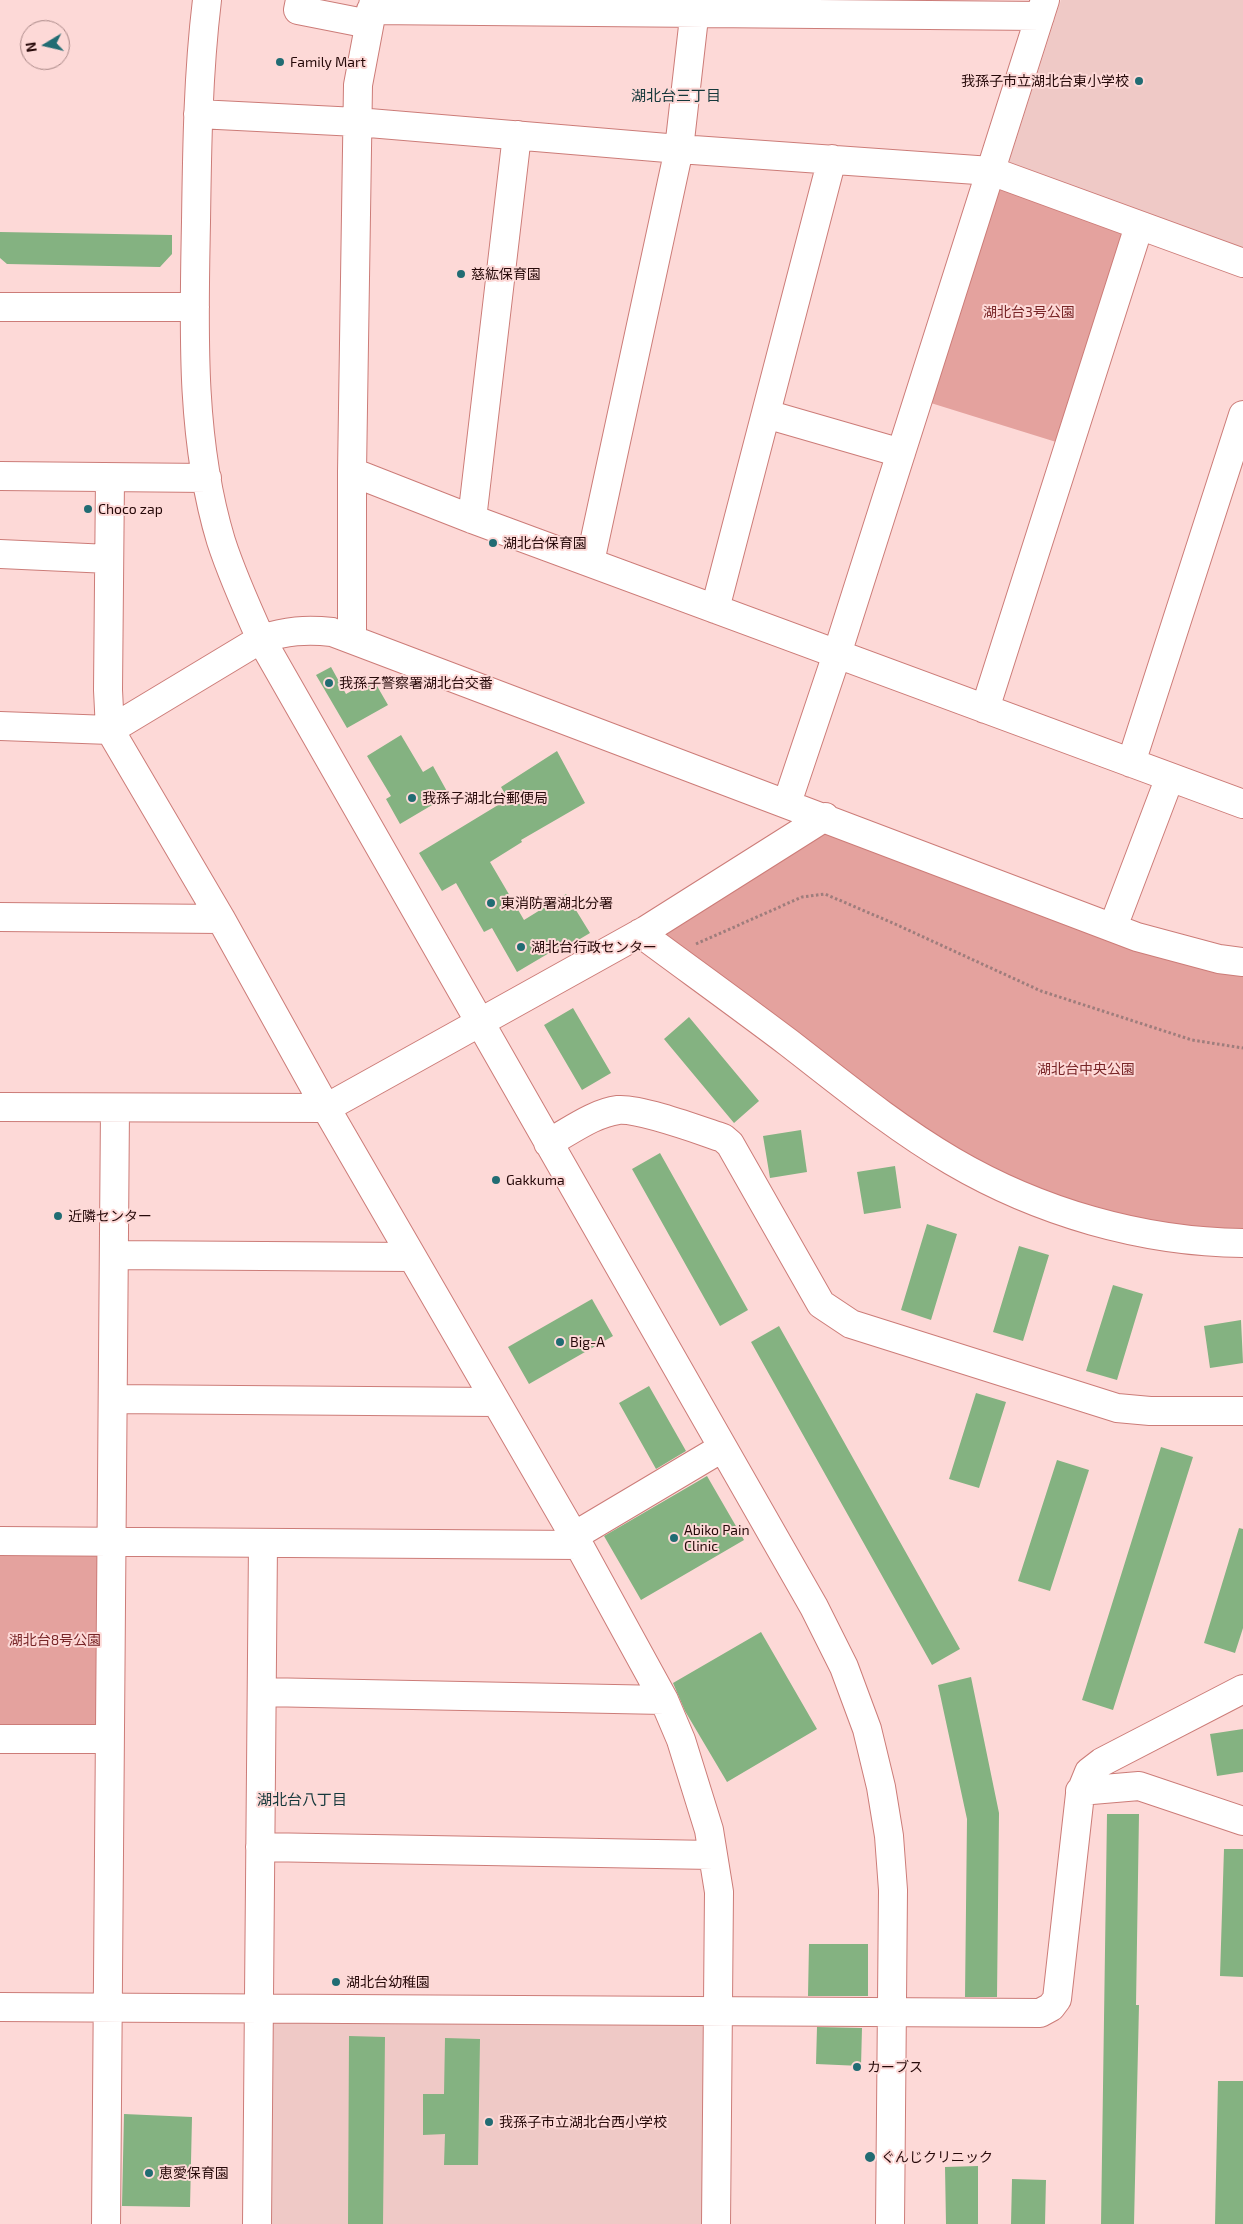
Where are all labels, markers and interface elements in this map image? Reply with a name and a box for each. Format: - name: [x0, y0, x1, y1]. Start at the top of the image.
- north arrow: [20, 20, 70, 70]
- text: N: [21, 41, 40, 54]
- place label: Family Mart: [290, 54, 366, 70]
- marker: Family Mart: [274, 56, 286, 68]
- place label: 我孫子市立湖北台東小学校: [961, 73, 1129, 89]
- marker: 我孫子市立湖北台東小学校: [1133, 75, 1145, 87]
- district label: 湖北台三丁目: [631, 87, 721, 105]
- place label: 慈紘保育園: [471, 266, 541, 282]
- marker: 慈紘保育園: [455, 268, 467, 280]
- park label: 湖北台3号公園: [983, 304, 1075, 320]
- place label: Choco zap: [98, 501, 163, 517]
- marker: Choco zap: [82, 503, 94, 515]
- place label: 湖北台保育園: [503, 535, 587, 551]
- marker: 湖北台保育園: [487, 537, 499, 549]
- place label: 我孫子警察署湖北台交番: [339, 675, 493, 691]
- marker: 我孫子警察署湖北台交番: [323, 677, 335, 689]
- place label: 我孫子湖北台郵便局: [422, 790, 548, 806]
- marker: 我孫子湖北台郵便局: [406, 792, 418, 804]
- place label: 東消防署湖北分署: [501, 895, 613, 911]
- marker: 東消防署湖北分署: [485, 897, 497, 909]
- place label: 湖北台行政センター: [531, 939, 657, 955]
- marker: 湖北台行政センター: [515, 941, 527, 953]
- park label: 湖北台中央公園: [1037, 1061, 1135, 1077]
- place label: Gakkuma: [506, 1172, 565, 1188]
- marker: Gakkuma: [490, 1174, 502, 1186]
- place label: 近隣センター: [68, 1208, 152, 1224]
- marker: 近隣センター: [52, 1210, 64, 1222]
- place label: Big-A: [570, 1334, 605, 1350]
- marker: Big-A: [554, 1336, 566, 1348]
- place label: Abiko Pain Clinic: [684, 1522, 750, 1554]
- marker: Abiko Pain Clinic: [668, 1532, 680, 1544]
- park label: 湖北台8号公園: [9, 1632, 101, 1648]
- district label: 湖北台八丁目: [257, 1791, 347, 1809]
- place label: 湖北台幼稚園: [346, 1974, 430, 1990]
- marker: 湖北台幼稚園: [330, 1976, 342, 1988]
- place label: カーブス: [867, 2059, 923, 2075]
- marker: カーブス: [851, 2061, 863, 2073]
- place label: 我孫子市立湖北台西小学校: [499, 2114, 667, 2130]
- marker: 我孫子市立湖北台西小学校: [483, 2116, 495, 2128]
- place label: ぐんじクリニック: [881, 2149, 993, 2165]
- marker: ぐんじクリニック: [863, 2150, 877, 2164]
- place label: 恵愛保育園: [159, 2165, 229, 2181]
- marker: 恵愛保育園: [143, 2167, 155, 2179]

